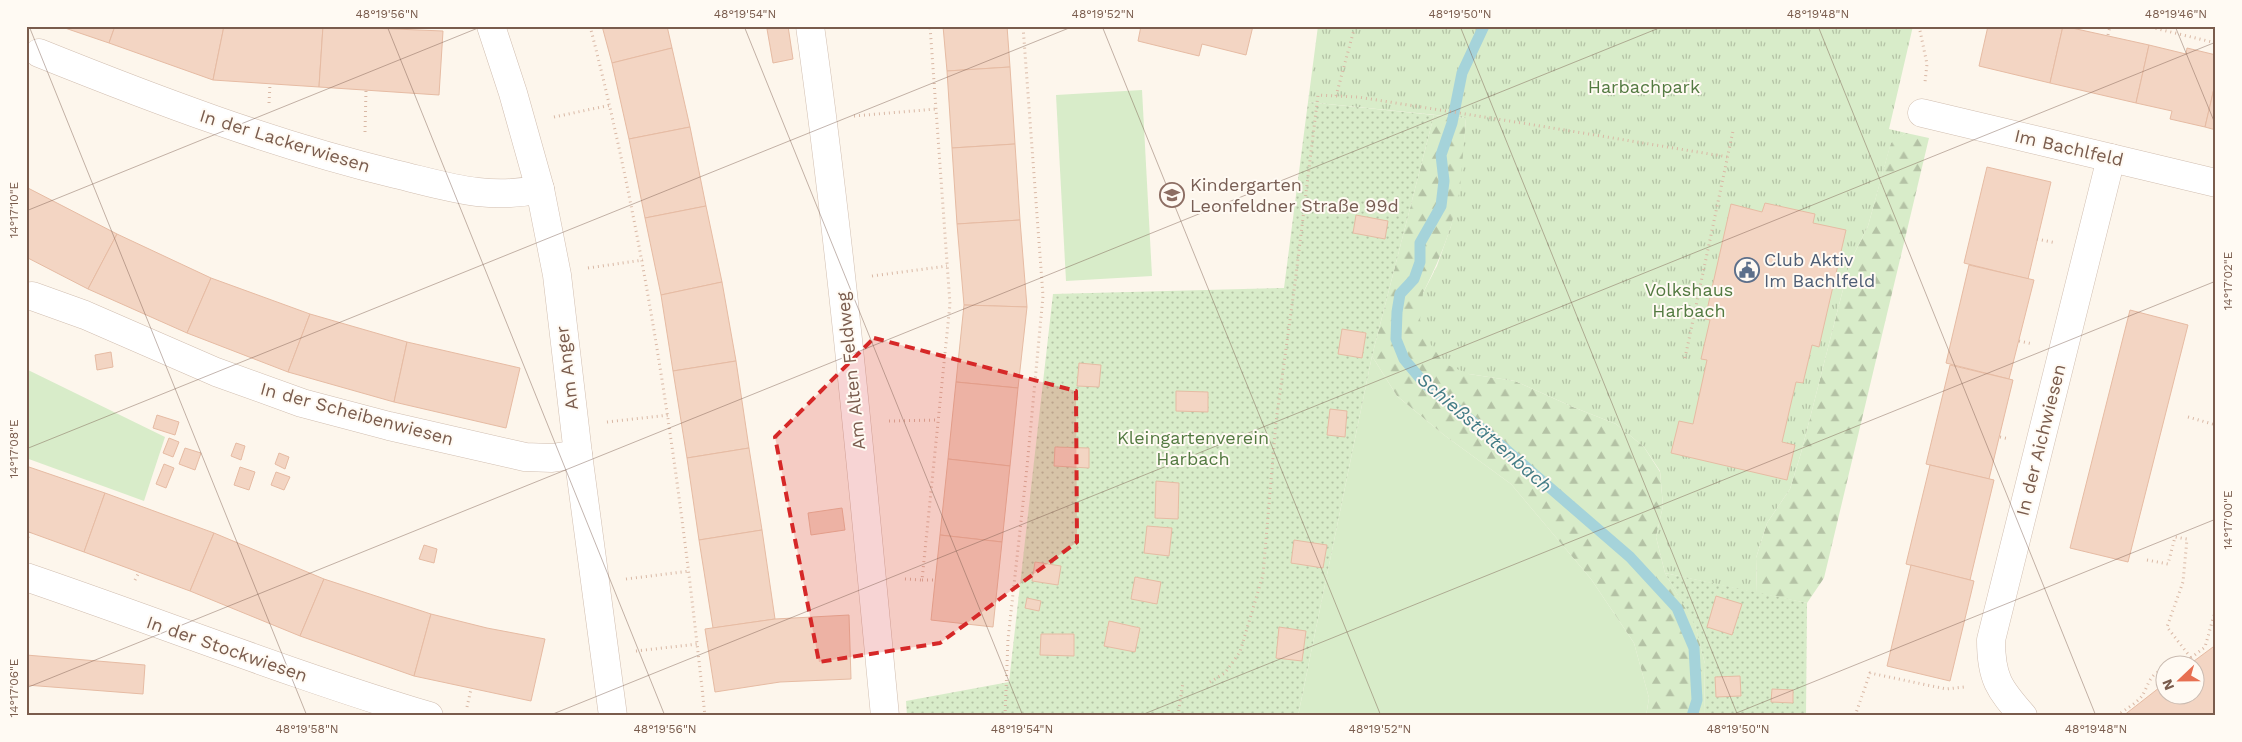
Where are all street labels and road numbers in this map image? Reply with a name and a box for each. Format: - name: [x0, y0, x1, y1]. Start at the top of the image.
- street label: In der Lackerwiesen: [197, 105, 373, 176]
- street label: Im Bachlfeld: [2013, 125, 2126, 170]
- street label: Am Alten Feldweg: [832, 291, 869, 451]
- street label: Am Anger: [551, 325, 582, 411]
- street label: In der Aichwiesen: [2012, 362, 2070, 518]
- street label: In der Scheibenwiesen: [258, 378, 456, 449]
- street label: In der Stockwiesen: [144, 611, 310, 686]

